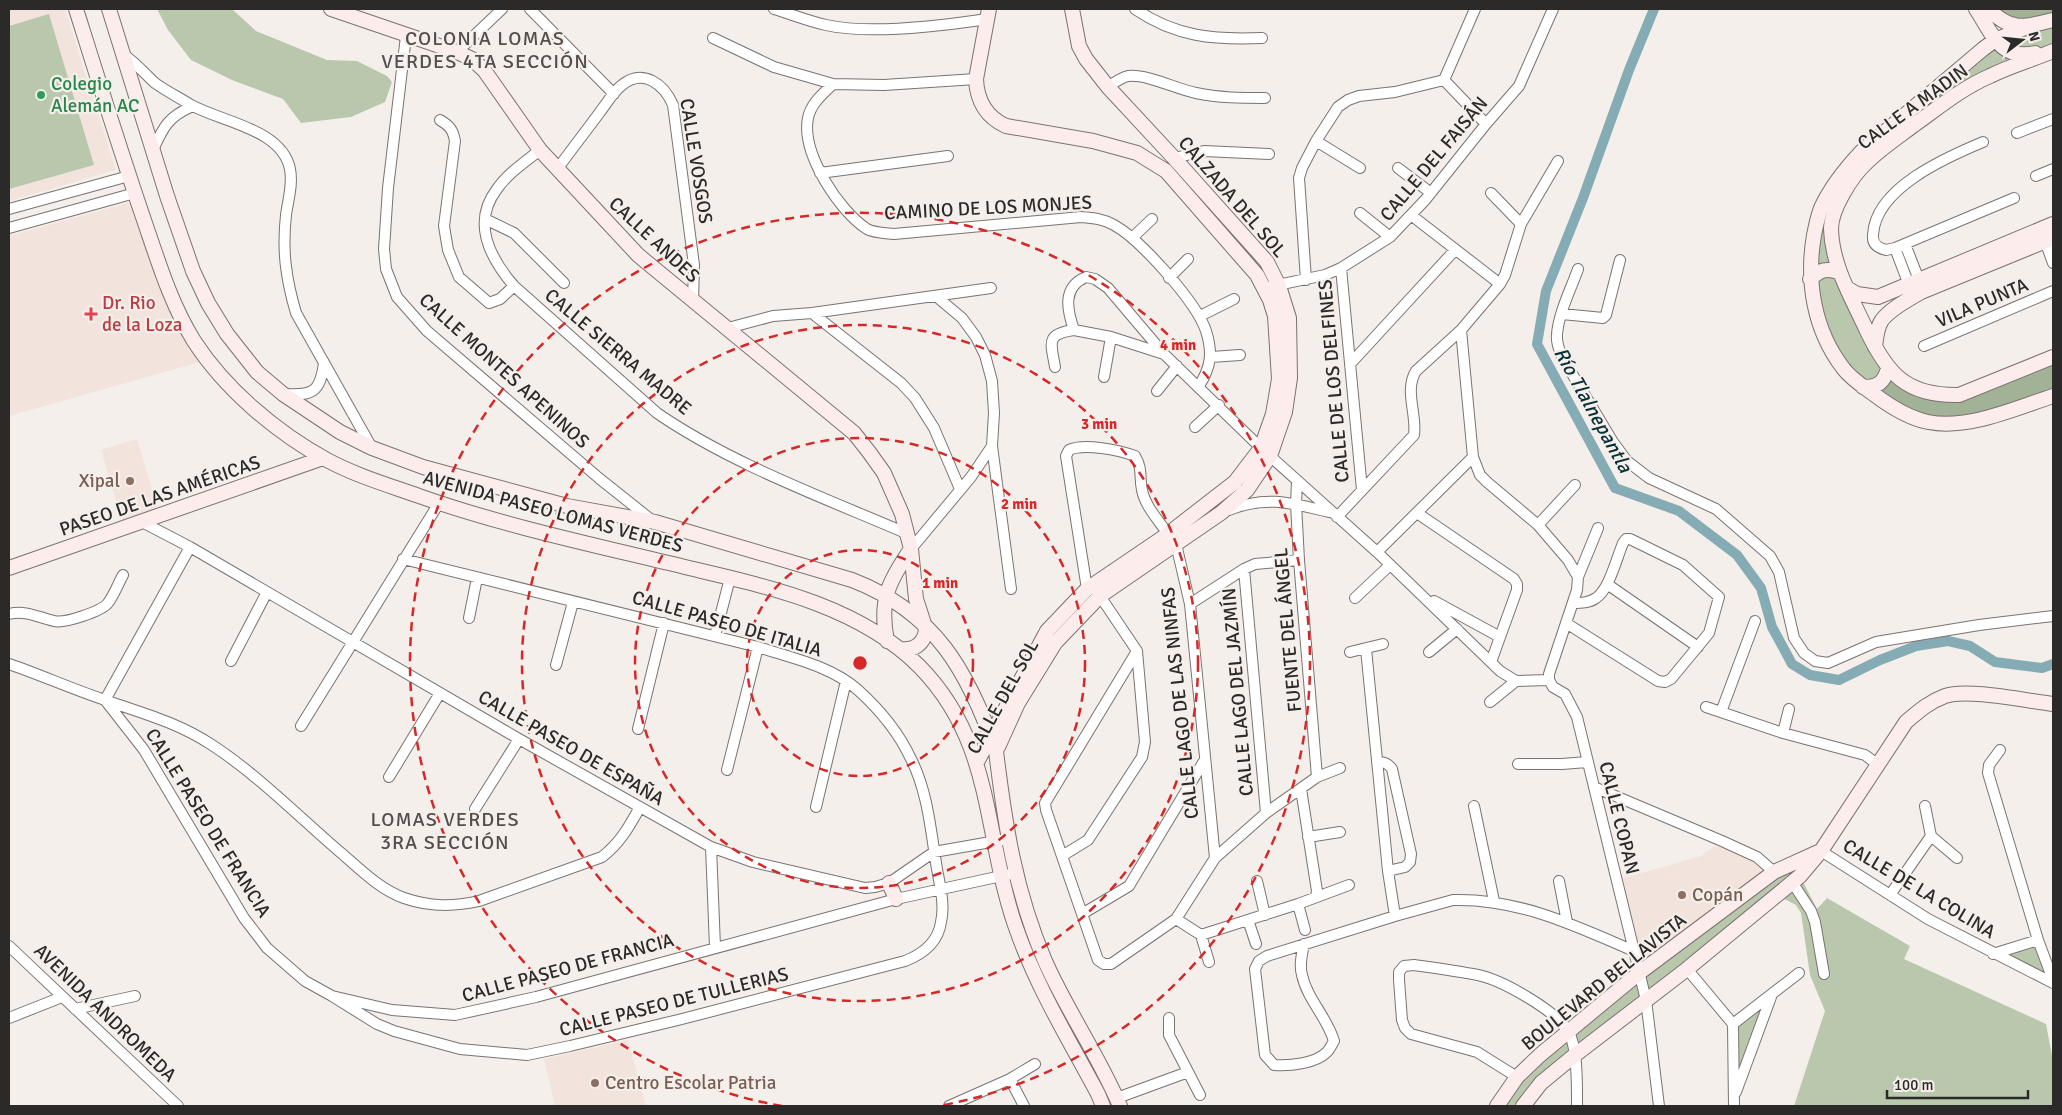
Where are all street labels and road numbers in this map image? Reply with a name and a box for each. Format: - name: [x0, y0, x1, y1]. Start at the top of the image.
- street label: CALLE A MADIN: [1853, 59, 1973, 155]
- street label: CALLE DEL FAISÁN: [1375, 92, 1493, 226]
- street label: CALLE VOSGOS: [674, 97, 718, 225]
- street label: CALZADA DEL SOL: [1173, 132, 1291, 263]
- street label: CAMINO DE LOS MONJES: [883, 191, 1093, 225]
- street label: CALLE ANDES: [604, 192, 704, 288]
- street label: VILA PUNTA: [1932, 273, 2032, 333]
- street label: CALLE DE LOS DELFINES: [1313, 278, 1355, 484]
- street label: CALLE SIERRA MADRE: [540, 284, 696, 420]
- street label: CALLE MONTES APENINOS: [414, 288, 594, 454]
- street label: PASEO DE LAS AMÉRICAS: [56, 450, 264, 542]
- street label: AVENIDA PASEO LOMAS VERDES: [420, 466, 686, 558]
- street label: FUENTE DEL ÁNGEL: [1269, 547, 1307, 713]
- street label: CALLE PASEO DE ITALIA: [629, 585, 825, 663]
- street label: CALLE LAGO DE LAS NINFAS: [1156, 586, 1204, 820]
- street label: CALLE LAGO DEL JAZMÍN: [1217, 587, 1259, 797]
- street label: CALLE DEL SOL: [962, 635, 1044, 758]
- street label: CALLE PASEO DE ESPAÑA: [474, 685, 669, 811]
- street label: CALLE PASEO DE FRANCIA: [140, 724, 276, 922]
- street label: CALLE COPAN: [1593, 759, 1645, 877]
- street label: CALLE DE LA COLINA: [1838, 834, 2000, 944]
- street label: BOULEVARD BELLAVISTA: [1517, 908, 1692, 1056]
- street label: CALLE PASEO DE FRANCIA: [459, 928, 677, 1008]
- street label: AVENIDA ANDROMEDA: [29, 939, 182, 1088]
- street label: CALLE PASEO DE TULLERIAS: [557, 962, 791, 1042]

